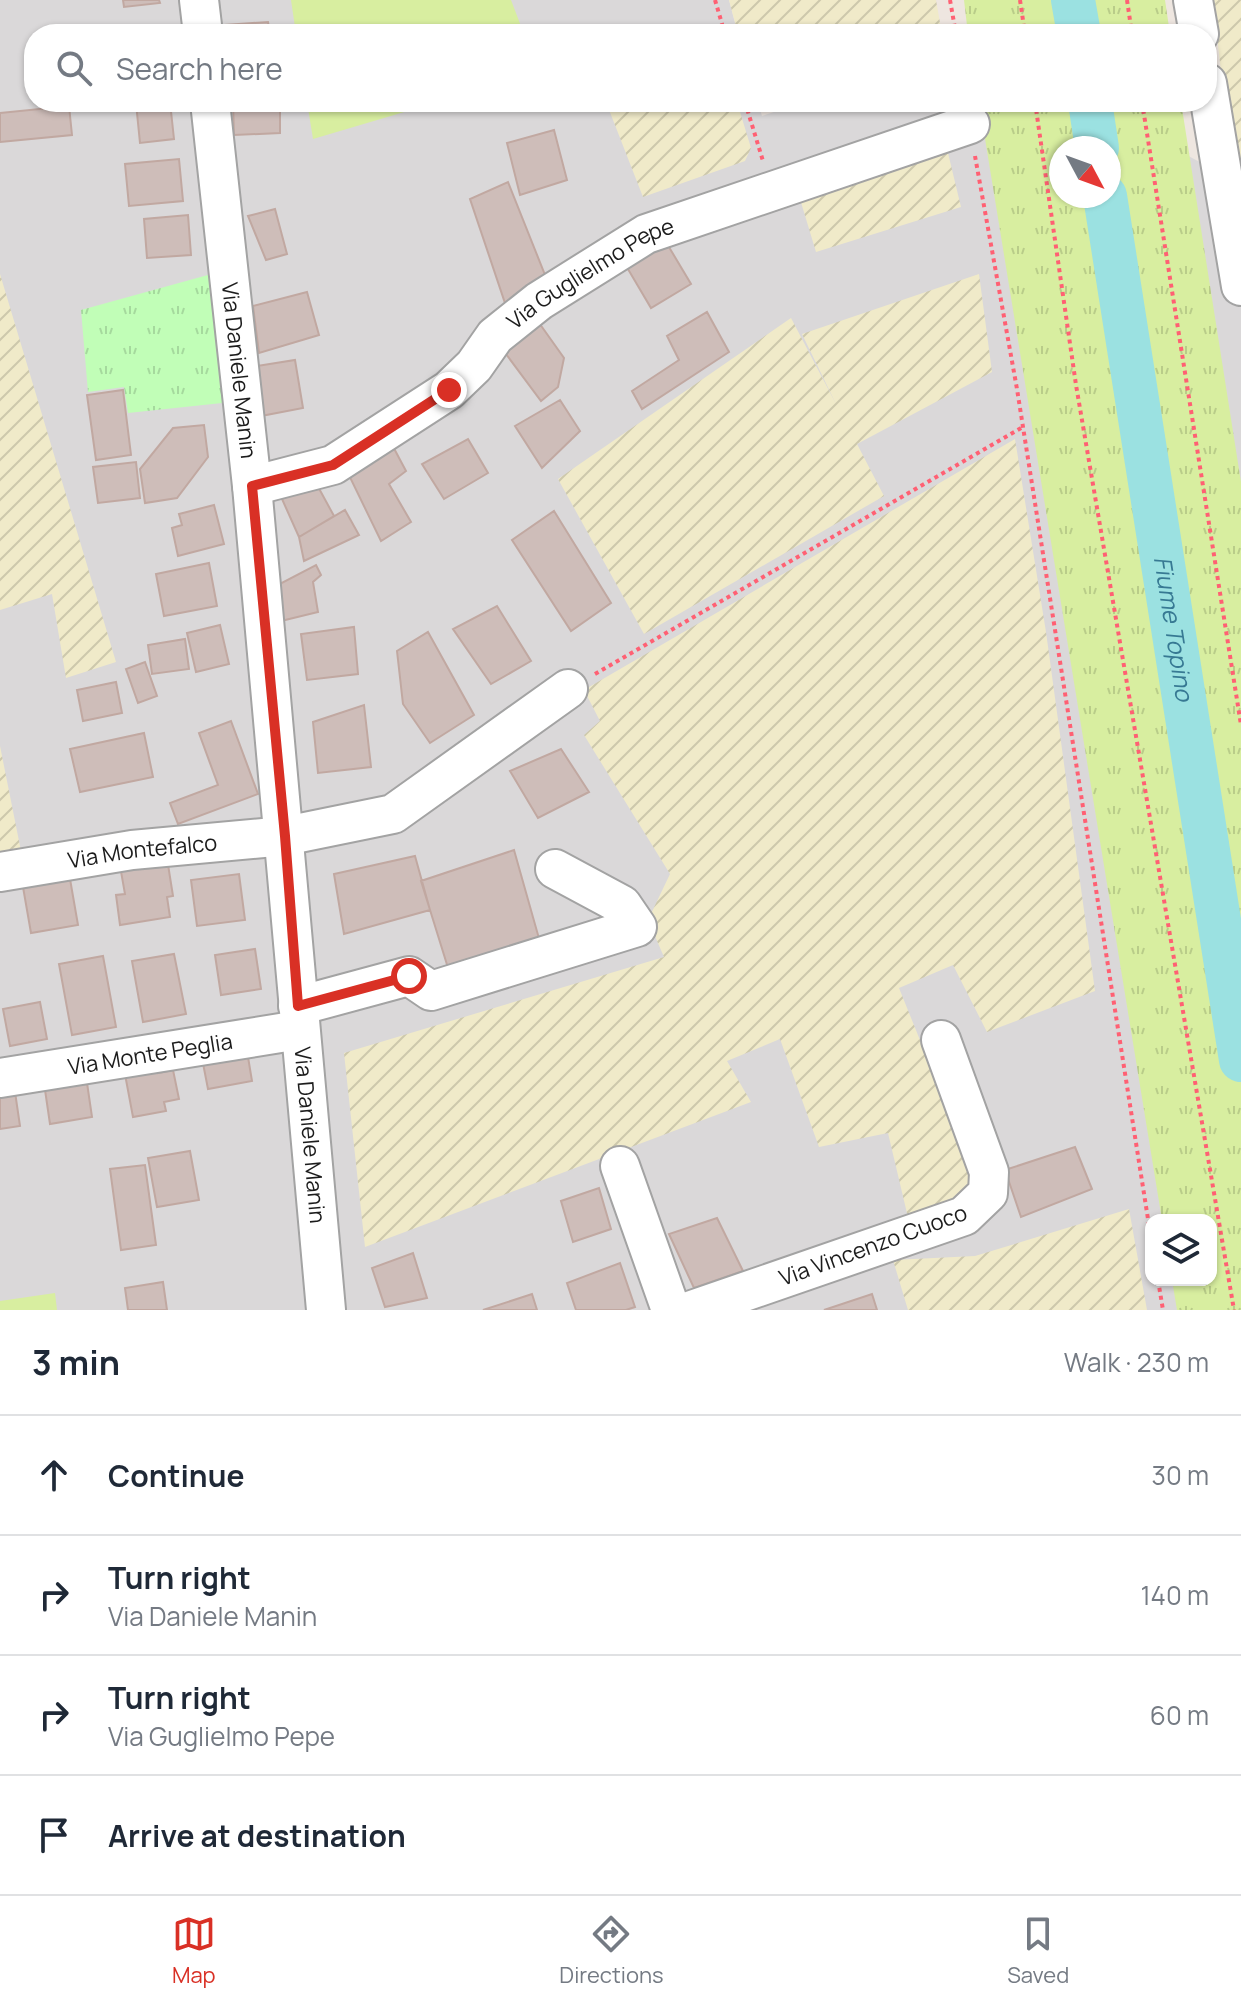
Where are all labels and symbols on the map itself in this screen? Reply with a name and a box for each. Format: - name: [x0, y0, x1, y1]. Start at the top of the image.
- north arrow: [1049, 136, 1121, 208]
- street label: Via Guglielmo Pepe: [500, 211, 678, 336]
- street label: Via Daniele Manin: [215, 281, 264, 460]
- route end: [431, 372, 467, 408]
- water label: Fiume Topino: [1147, 554, 1203, 705]
- street label: Via Montefalco: [66, 827, 218, 875]
- route start: [391, 958, 427, 994]
- street label: Via Monte Peglia: [66, 1026, 235, 1082]
- street label: Via Daniele Manin: [287, 1046, 333, 1225]
- street label: Via Vincenzo Cuoco: [775, 1197, 971, 1293]

